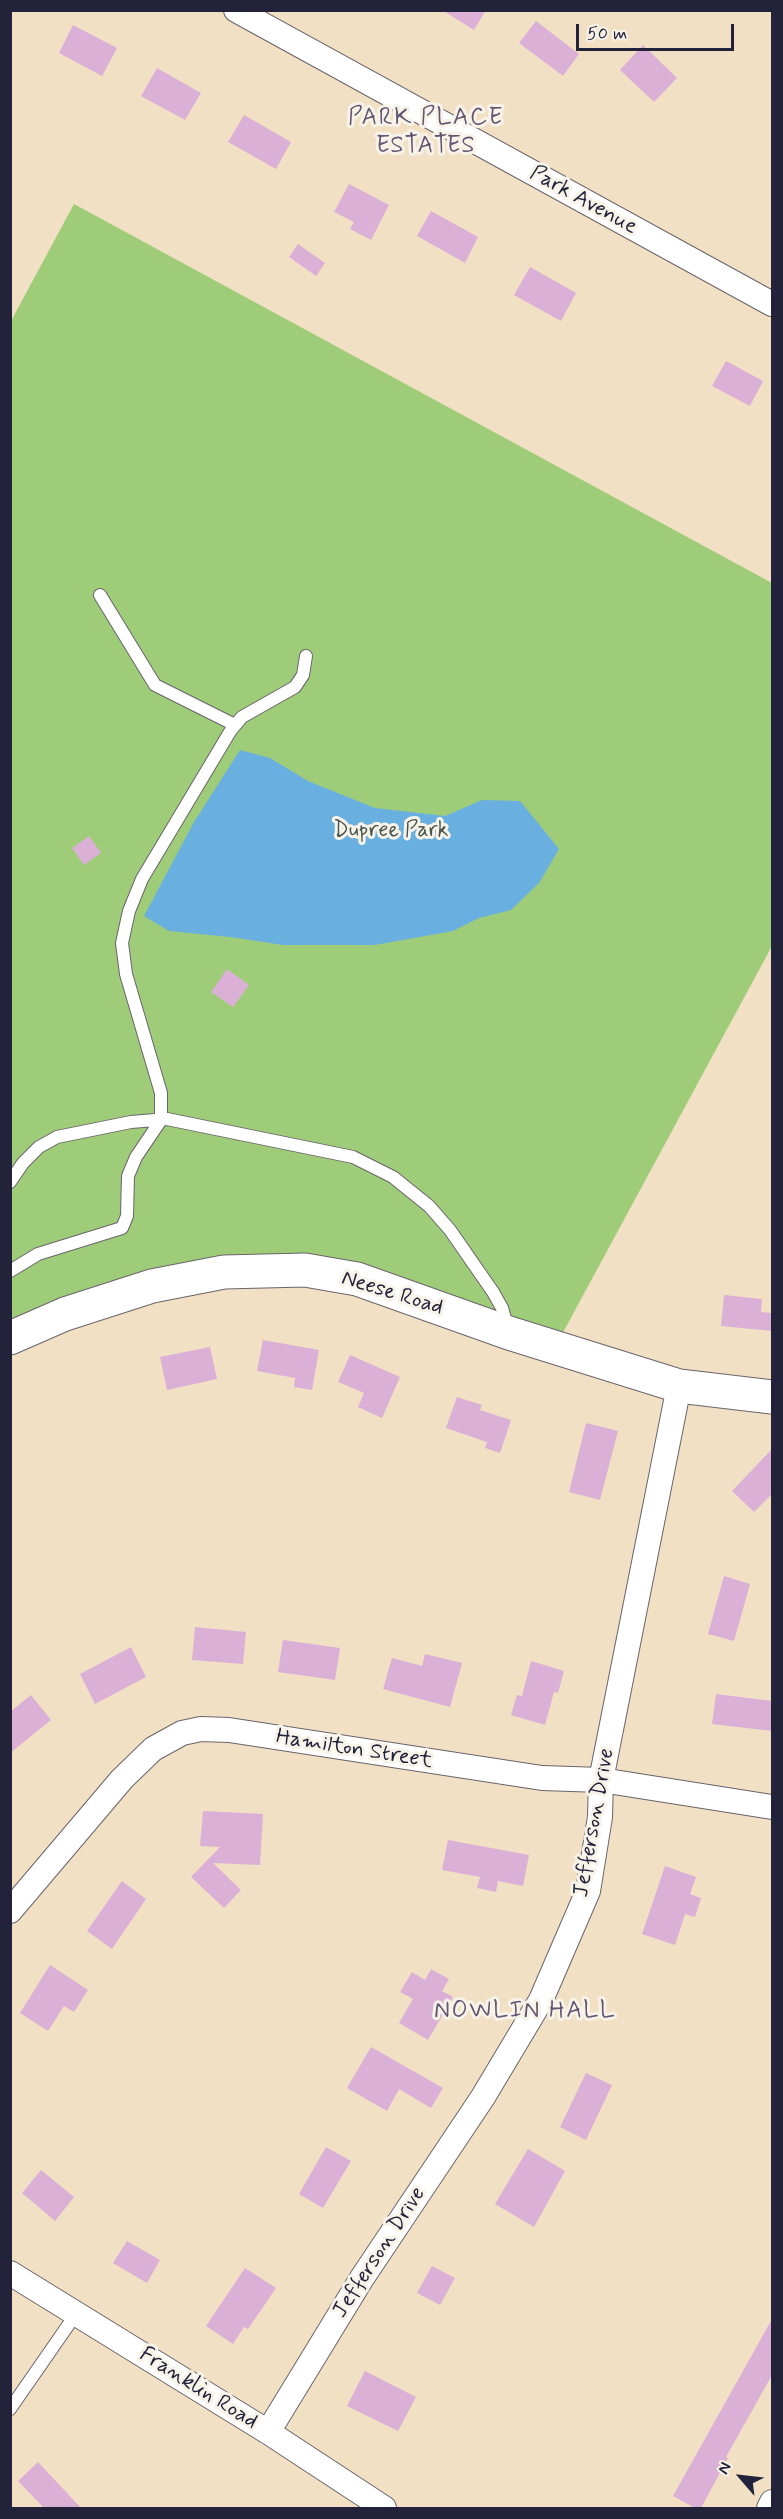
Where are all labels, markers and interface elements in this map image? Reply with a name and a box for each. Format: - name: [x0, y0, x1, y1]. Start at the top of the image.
- scale bar: [579, 12, 736, 50]
- text: 50 m: [587, 22, 627, 46]
- district label: PARK PLACE ESTATES: [350, 105, 502, 161]
- street label: Park Avenue: [525, 161, 641, 241]
- park label: Dupree Park: [334, 818, 448, 844]
- street label: Neese Road: [338, 1266, 446, 1322]
- street label: Hamilton Street: [274, 1725, 434, 1775]
- street label: Jefferson Drive: [569, 1746, 621, 1900]
- district label: NOWLIN HALL: [436, 1998, 614, 2026]
- street label: Jefferson Drive: [328, 2183, 432, 2323]
- street label: Franklin Road: [134, 2342, 262, 2436]
- north arrow: [711, 2447, 771, 2507]
- text: N: [713, 2459, 736, 2478]

